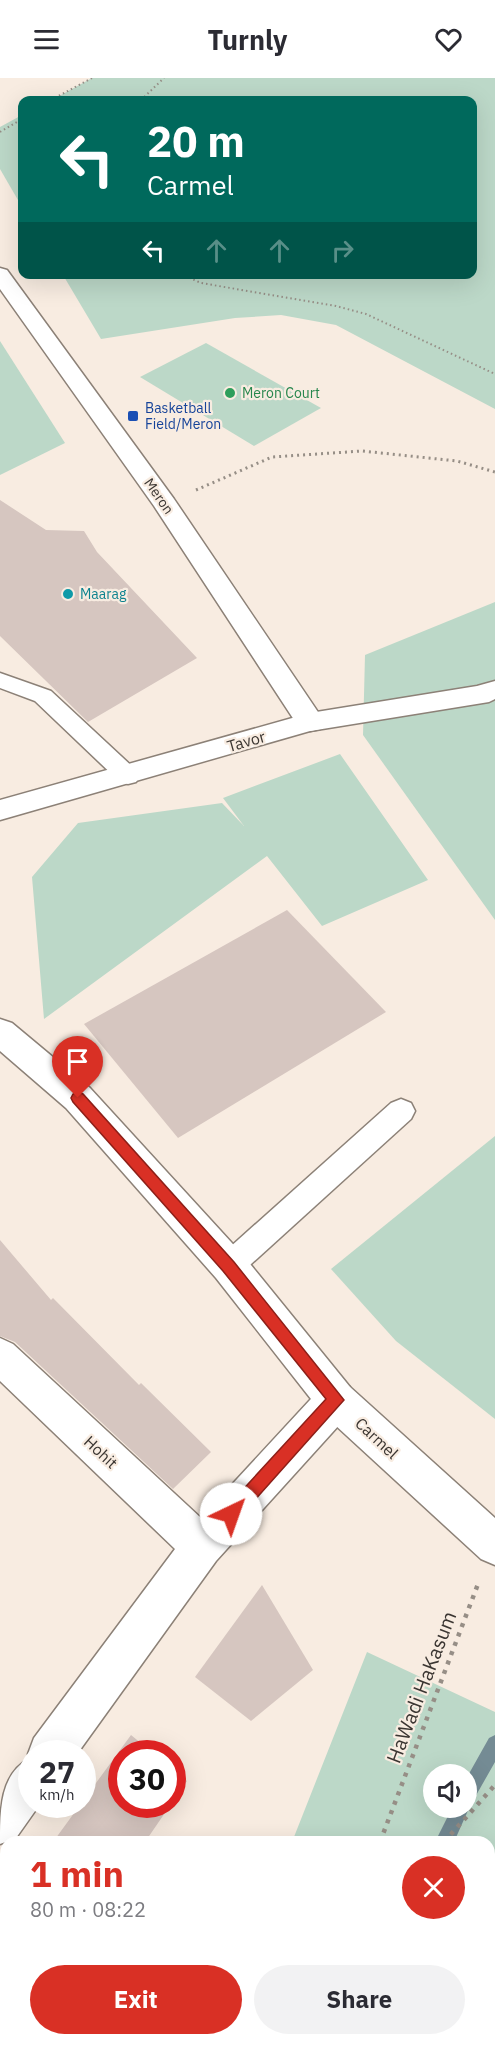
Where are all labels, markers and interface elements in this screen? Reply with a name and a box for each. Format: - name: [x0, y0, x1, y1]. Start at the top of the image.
- text: Turnly: [207, 22, 288, 57]
- icon: menu: [30, 23, 63, 56]
- icon: heart: [432, 23, 465, 56]
- text: 20 m: [147, 114, 245, 169]
- icon: left: [48, 120, 126, 198]
- text: Carmel: [147, 167, 234, 202]
- icon: left: [137, 234, 170, 267]
- icon: ahead: [200, 234, 233, 267]
- icon: ahead: [263, 234, 296, 267]
- icon: right: [326, 234, 359, 267]
- place label: Meron Court: [242, 384, 320, 402]
- marker: Meron Court: [223, 386, 237, 400]
- place label: Basketball Field/Meron: [145, 399, 221, 433]
- marker: Basketball Field/Meron: [126, 409, 140, 423]
- street label: Meron: [140, 474, 178, 518]
- place label: Maarag: [80, 585, 127, 603]
- marker: Maarag: [61, 587, 75, 601]
- street label: Tavor: [224, 726, 268, 756]
- pin: [52, 1036, 103, 1098]
- icon: arrive: [61, 1045, 94, 1078]
- street label: Carmel: [351, 1413, 403, 1463]
- street label: Hohit: [80, 1431, 122, 1473]
- position arrow: [199, 1482, 263, 1546]
- street label: HaWadi HaKasum: [380, 1607, 462, 1767]
- speed limit sign: 30: [108, 1740, 186, 1818]
- text: 27: [39, 1752, 75, 1791]
- map controls: [423, 1764, 477, 1818]
- button: sound: [423, 1764, 477, 1818]
- text: km/h: [39, 1785, 75, 1804]
- text: 1 min: [30, 1850, 124, 1897]
- button: close: [402, 1856, 465, 1919]
- text: 80 m · 08:22: [30, 1896, 146, 1923]
- button: Exit: [30, 1965, 242, 2034]
- button: Share: [254, 1965, 465, 2034]

